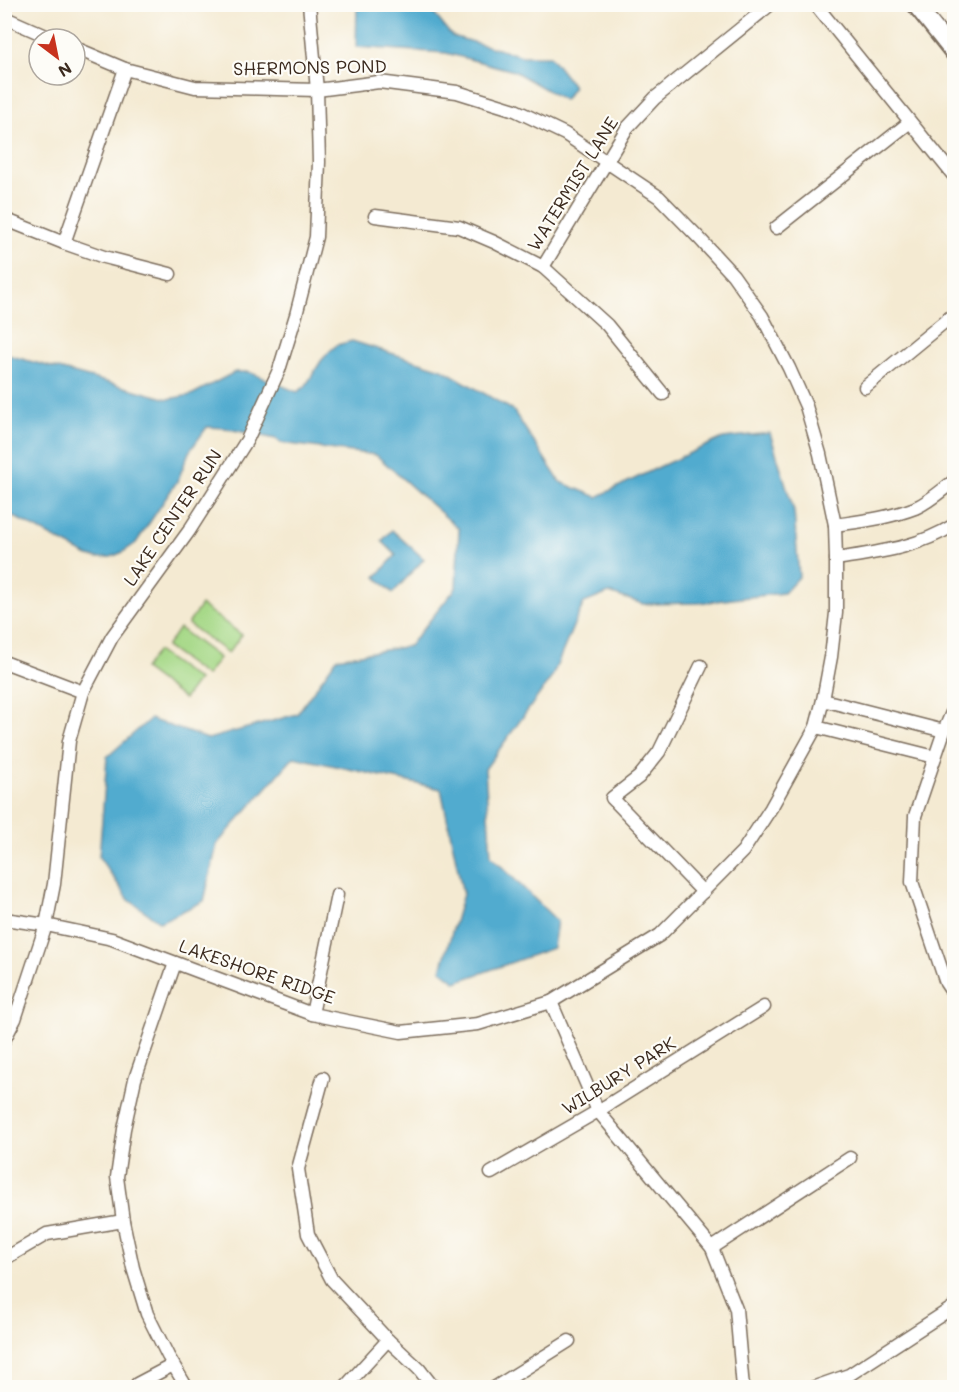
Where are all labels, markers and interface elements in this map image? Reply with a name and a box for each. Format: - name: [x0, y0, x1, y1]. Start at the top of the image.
- north arrow: [27, 27, 87, 87]
- street label: SHERMONS POND: [233, 54, 387, 80]
- text: N: [54, 58, 76, 82]
- street label: WATERMIST LANE: [521, 112, 623, 255]
- street label: LAKE CENTER RUN: [118, 444, 227, 590]
- street label: LAKESHORE RIDGE: [176, 933, 339, 1009]
- street label: WILBURY PARK: [557, 1031, 680, 1120]

